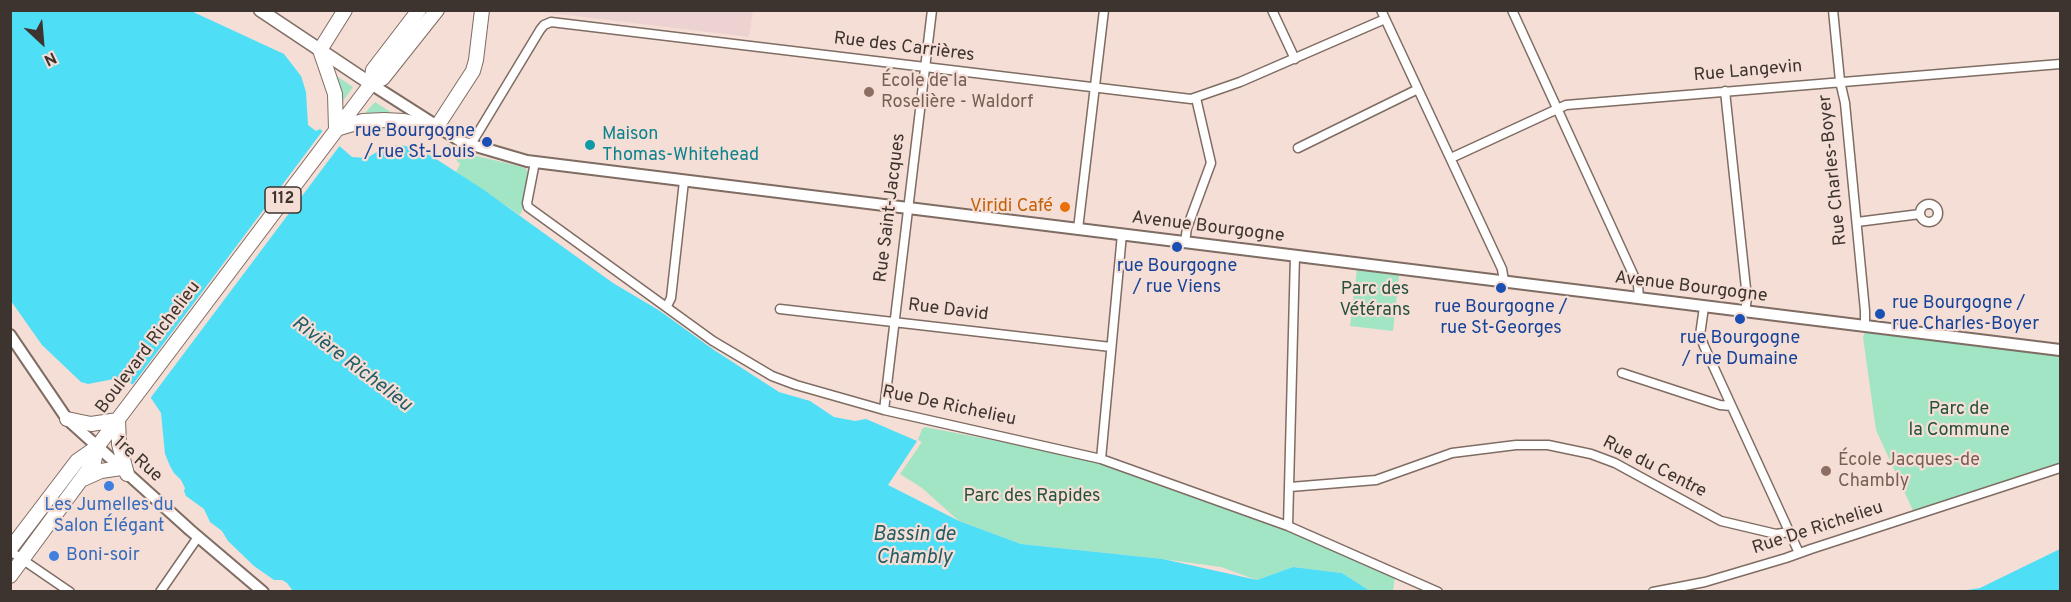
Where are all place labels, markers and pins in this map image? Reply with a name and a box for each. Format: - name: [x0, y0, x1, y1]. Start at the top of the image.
- place label: École de la Roselière - Waldorf: [881, 71, 1033, 113]
- marker: École de la Roselière - Waldorf: [862, 85, 876, 99]
- place label: rue Bourgogne / rue St-Louis: [355, 121, 475, 164]
- place label: Maison Thomas-Whitehead: [602, 124, 759, 166]
- marker: rue Bourgogne / rue St-Louis: [480, 135, 494, 149]
- marker: Maison Thomas-Whitehead: [583, 138, 597, 152]
- place label: Viridi Café: [970, 196, 1053, 218]
- marker: Viridi Café: [1058, 200, 1072, 214]
- marker: rue Bourgogne / rue Viens: [1170, 240, 1184, 254]
- place label: rue Bourgogne / rue Viens: [1117, 256, 1237, 298]
- marker: rue Bourgogne / rue St-Georges: [1494, 281, 1508, 295]
- place label: rue Bourgogne / rue Charles-Boyer: [1892, 293, 2039, 336]
- place label: rue Bourgogne / rue St-Georges: [1434, 297, 1568, 340]
- marker: rue Bourgogne / rue Charles-Boyer: [1873, 307, 1887, 321]
- marker: rue Bourgogne / rue Dumaine: [1733, 312, 1747, 326]
- place label: rue Bourgogne / rue Dumaine: [1680, 328, 1800, 370]
- place label: École Jacques-de Chambly: [1838, 450, 1980, 492]
- marker: École Jacques-de Chambly: [1819, 464, 1833, 478]
- marker: Les Jumelles du Salon Élégant: [102, 479, 116, 493]
- place label: Les Jumelles du Salon Élégant: [44, 495, 174, 538]
- place label: Boni-soir: [66, 545, 140, 567]
- marker: Boni-soir: [47, 549, 61, 563]

